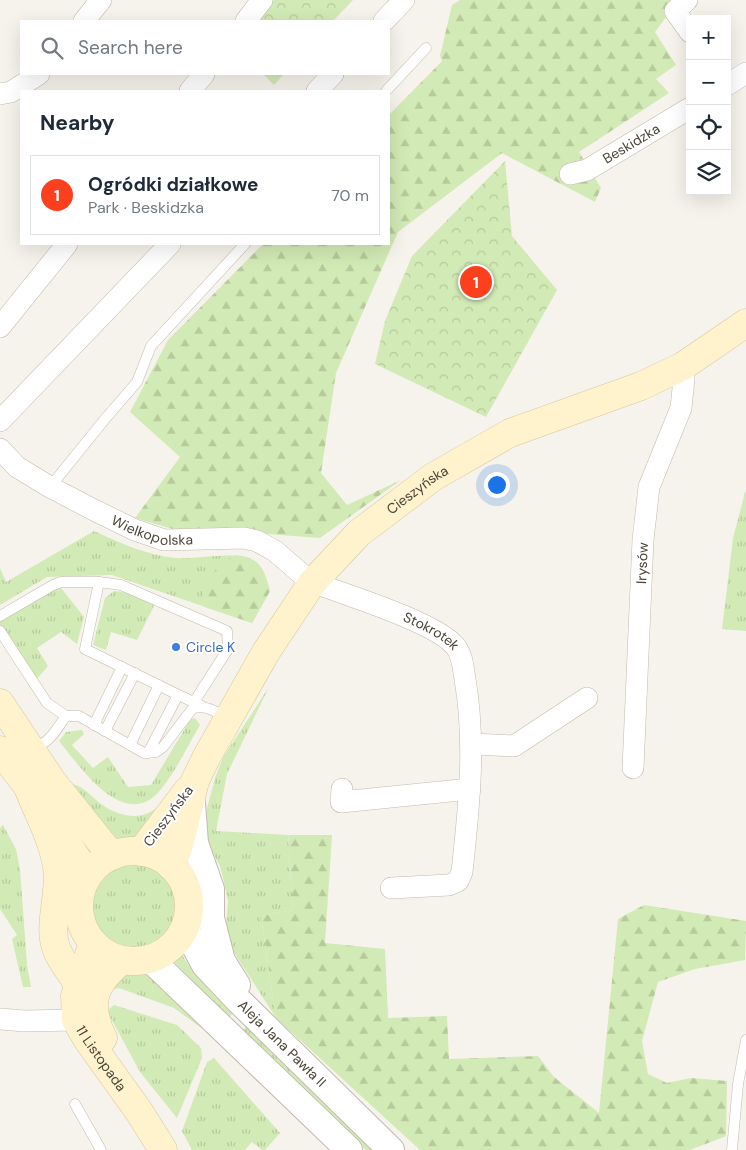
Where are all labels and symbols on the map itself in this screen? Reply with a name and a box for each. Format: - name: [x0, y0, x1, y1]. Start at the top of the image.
- street label: Beskidzka: [599, 119, 663, 168]
- pin: 1: [460, 263, 492, 301]
- street label: Cieszyńska: [383, 461, 451, 518]
- your location: [484, 472, 510, 498]
- street label: Wielkopolska: [109, 511, 193, 549]
- street label: Irysów: [632, 542, 652, 584]
- street label: Stokrotek: [401, 608, 464, 654]
- place label: Circle K: [186, 638, 235, 656]
- marker: Circle K: [170, 641, 182, 653]
- street label: Cieszyńska: [139, 782, 197, 850]
- street label: Aleja Jana Pawła II: [234, 996, 330, 1091]
- street label: 11 Listopada: [72, 1022, 131, 1095]

